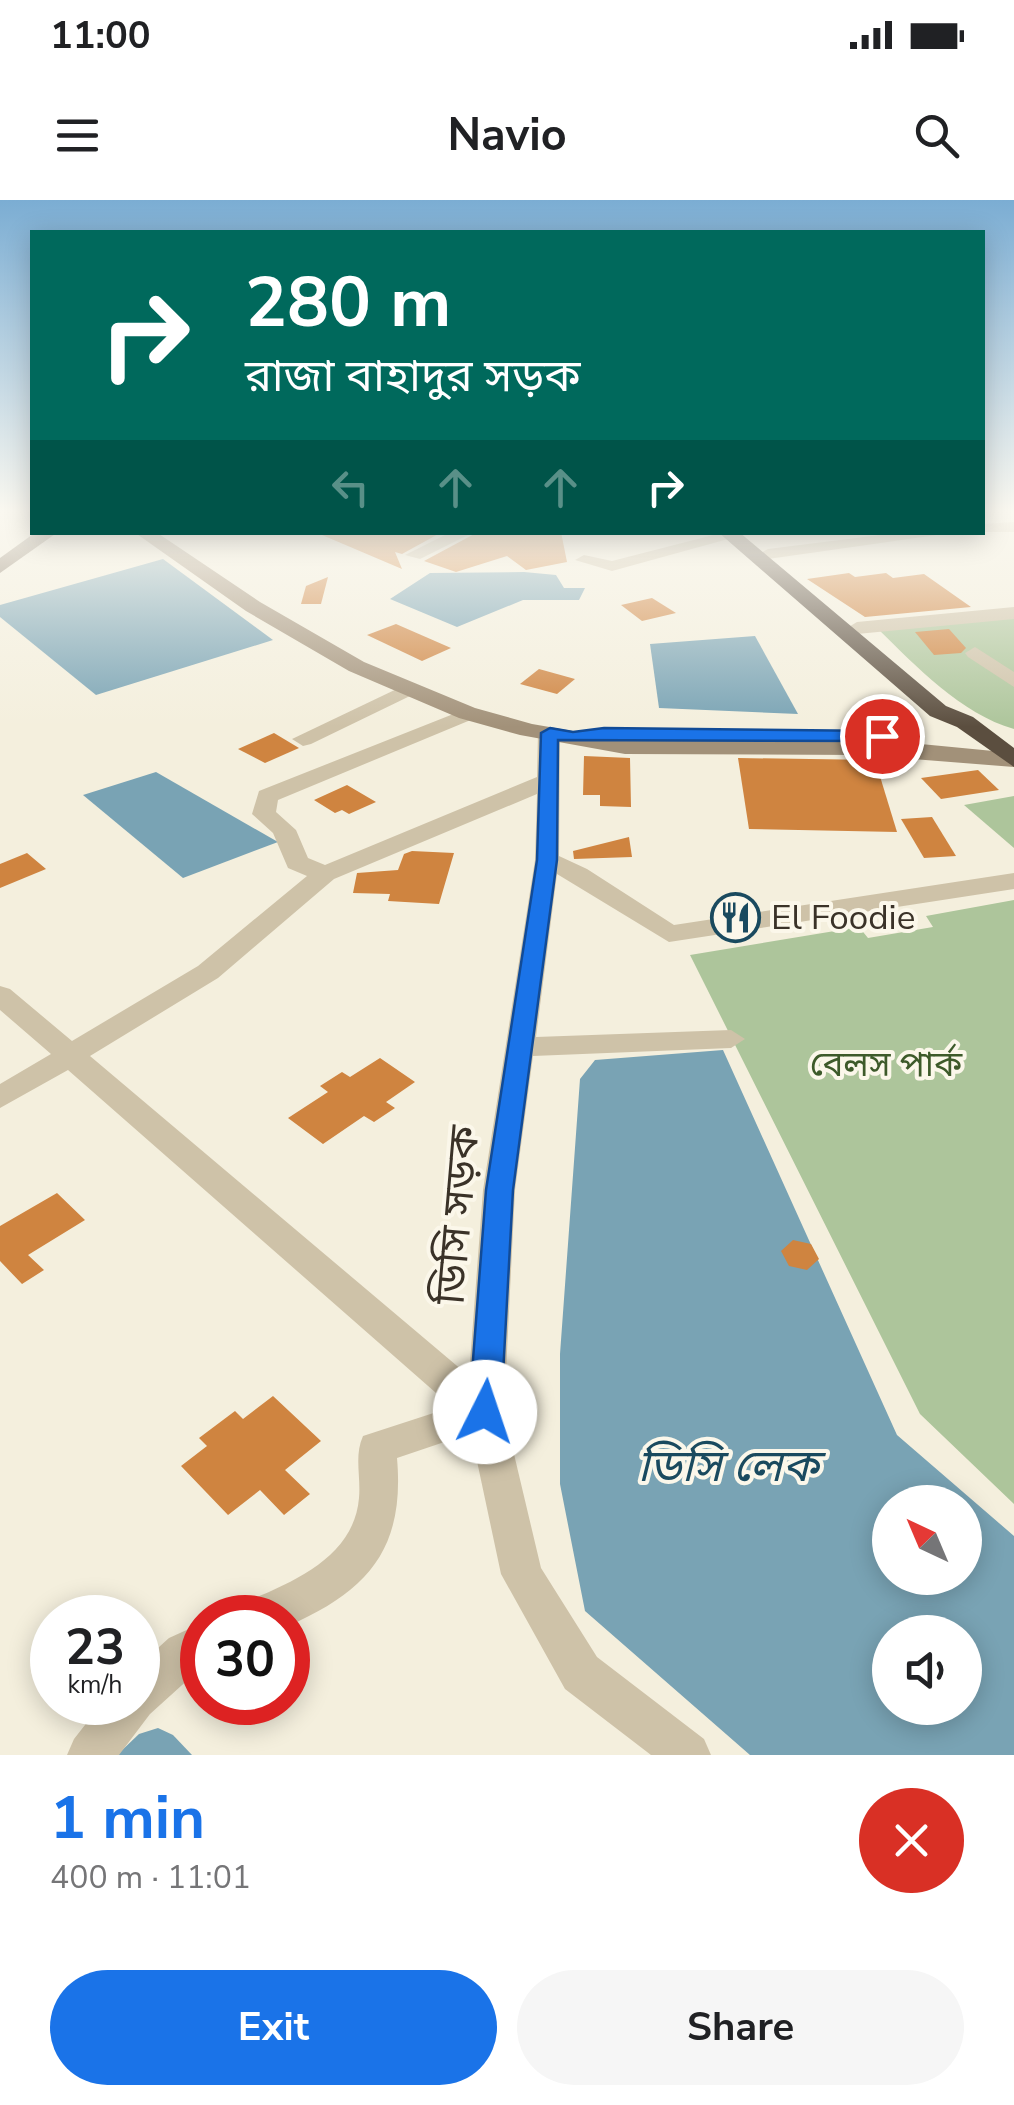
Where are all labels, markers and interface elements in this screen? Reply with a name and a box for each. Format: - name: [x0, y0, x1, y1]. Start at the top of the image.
- text: 11:00: [50, 10, 151, 61]
- text: Navio: [447, 105, 567, 166]
- icon: menu: [50, 108, 105, 163]
- icon: search: [909, 108, 964, 163]
- text: 280 m: [245, 255, 451, 351]
- icon: right: [80, 270, 210, 400]
- text: রাজা বাহাদুর সড়ক: [245, 346, 581, 407]
- icon: left: [323, 460, 378, 515]
- icon: ahead: [428, 460, 483, 515]
- icon: ahead: [533, 460, 588, 515]
- icon: right: [638, 460, 693, 515]
- pin: [840, 694, 925, 779]
- icon: arrive: [855, 709, 910, 764]
- restaurant icon: El Foodie: [710, 891, 762, 943]
- place label: El Foodie: [771, 894, 915, 941]
- park label: বেলস পার্ক: [810, 1041, 963, 1088]
- street label: ডিসি সড়ক: [421, 1122, 494, 1308]
- position arrow: [433, 1360, 537, 1464]
- water label: ডিসি লেক: [637, 1436, 826, 1497]
- north arrow: [872, 1485, 982, 1595]
- map controls: [872, 1485, 982, 1725]
- speed limit sign: 30: [180, 1595, 310, 1725]
- text: 23: [65, 1613, 125, 1682]
- button: sound: [872, 1615, 982, 1725]
- text: km/h: [67, 1668, 123, 1702]
- text: 1 min: [50, 1777, 205, 1859]
- button: close: [859, 1788, 964, 1893]
- text: 400 m · 11:01: [50, 1856, 251, 1899]
- button: Exit: [50, 1970, 497, 2085]
- button: Share: [517, 1970, 964, 2085]

